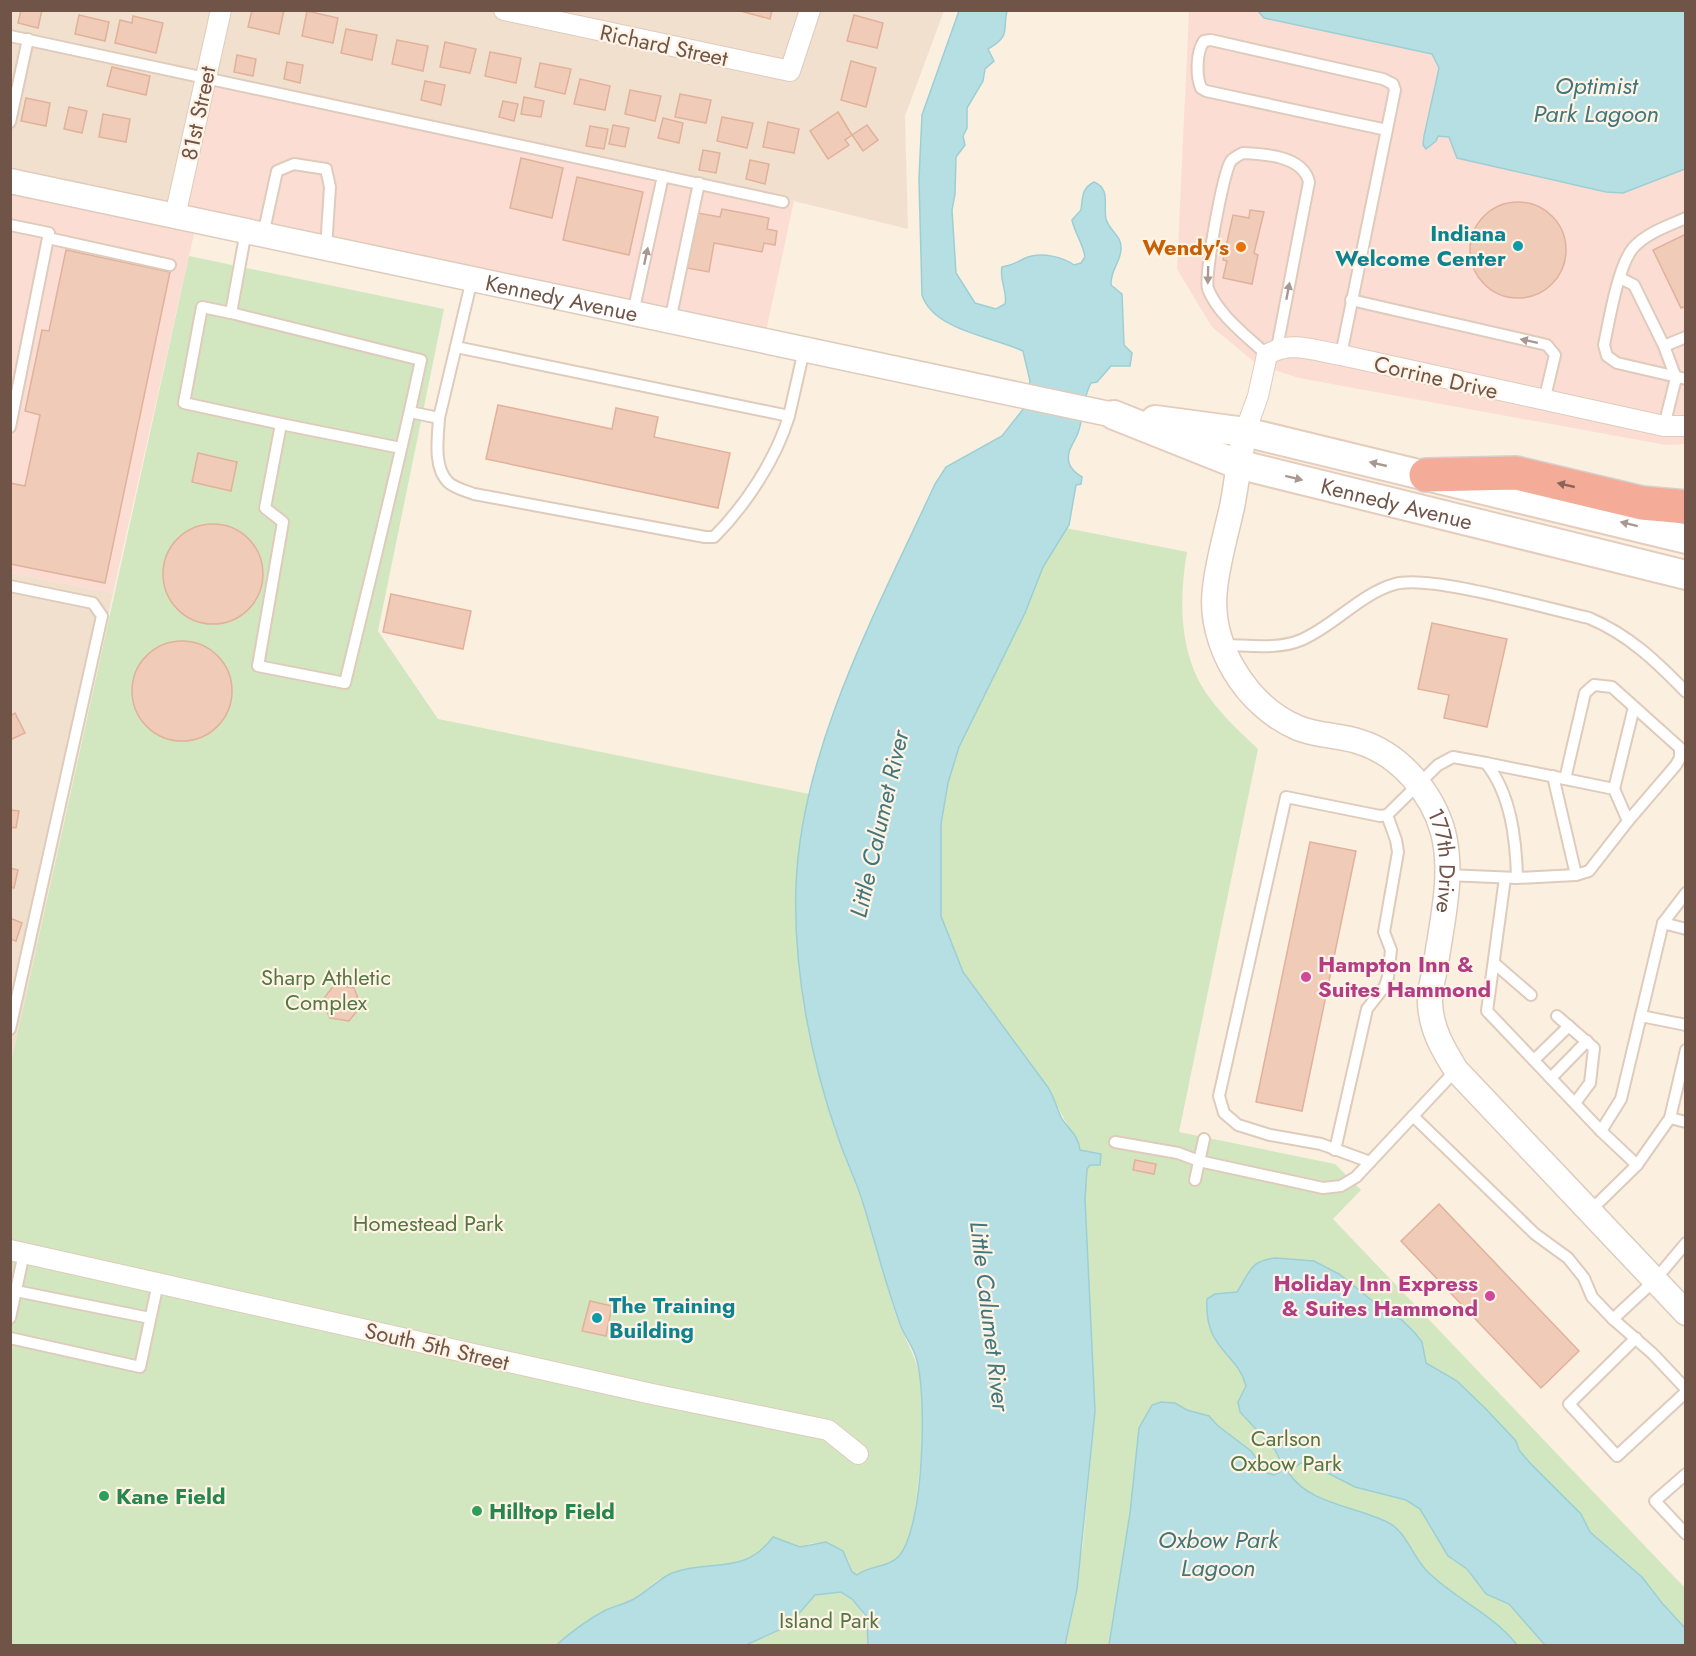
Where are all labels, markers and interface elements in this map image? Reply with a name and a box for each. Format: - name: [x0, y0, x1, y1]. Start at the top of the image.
- street label: Richard Street: [597, 16, 732, 74]
- street label: 81st Street: [172, 62, 224, 163]
- water label: Optimist Park Lagoon: [1533, 68, 1659, 131]
- place label: Indiana Welcome Center: [1335, 217, 1506, 274]
- place label: Wendy's: [1142, 231, 1229, 263]
- marker: Indiana Welcome Center: [1511, 239, 1525, 253]
- marker: Wendy's: [1234, 240, 1248, 254]
- one-way arrow: [642, 246, 651, 265]
- one-way arrow: [1203, 265, 1213, 284]
- street label: Kennedy Avenue: [483, 266, 641, 330]
- one-way arrow: [1284, 281, 1293, 300]
- one-way arrow: [1519, 336, 1538, 345]
- street label: Corrine Drive: [1371, 347, 1501, 407]
- one-way arrow: [1369, 459, 1388, 468]
- street label: Kennedy Avenue: [1318, 469, 1476, 538]
- one-way arrow: [1284, 473, 1303, 483]
- one-way arrow: [1557, 479, 1576, 489]
- one-way arrow: [1620, 518, 1638, 528]
- water label: Little Calumet River: [840, 725, 918, 921]
- street label: 177th Drive: [1420, 803, 1464, 915]
- place label: Hampton Inn & Suites Hammond: [1318, 948, 1491, 1005]
- park label: Sharp Athletic Complex: [261, 961, 391, 1018]
- marker: Hampton Inn & Suites Hammond: [1299, 970, 1313, 984]
- park label: Homestead Park: [353, 1207, 504, 1239]
- water label: Little Calumet River: [961, 1219, 1019, 1415]
- place label: Holiday Inn Express & Suites Hammond: [1273, 1267, 1478, 1324]
- place label: The Training Building: [609, 1289, 735, 1346]
- marker: Holiday Inn Express & Suites Hammond: [1483, 1289, 1497, 1303]
- marker: The Training Building: [590, 1311, 604, 1325]
- street label: South 5th Street: [362, 1314, 513, 1378]
- park label: Carlson Oxbow Park: [1230, 1422, 1342, 1479]
- place label: Kane Field: [116, 1480, 225, 1512]
- marker: Kane Field: [97, 1489, 111, 1503]
- place label: Hilltop Field: [489, 1495, 615, 1527]
- marker: Hilltop Field: [470, 1504, 484, 1518]
- water label: Oxbow Park Lagoon: [1158, 1522, 1280, 1585]
- park label: Island Park: [779, 1604, 879, 1636]

